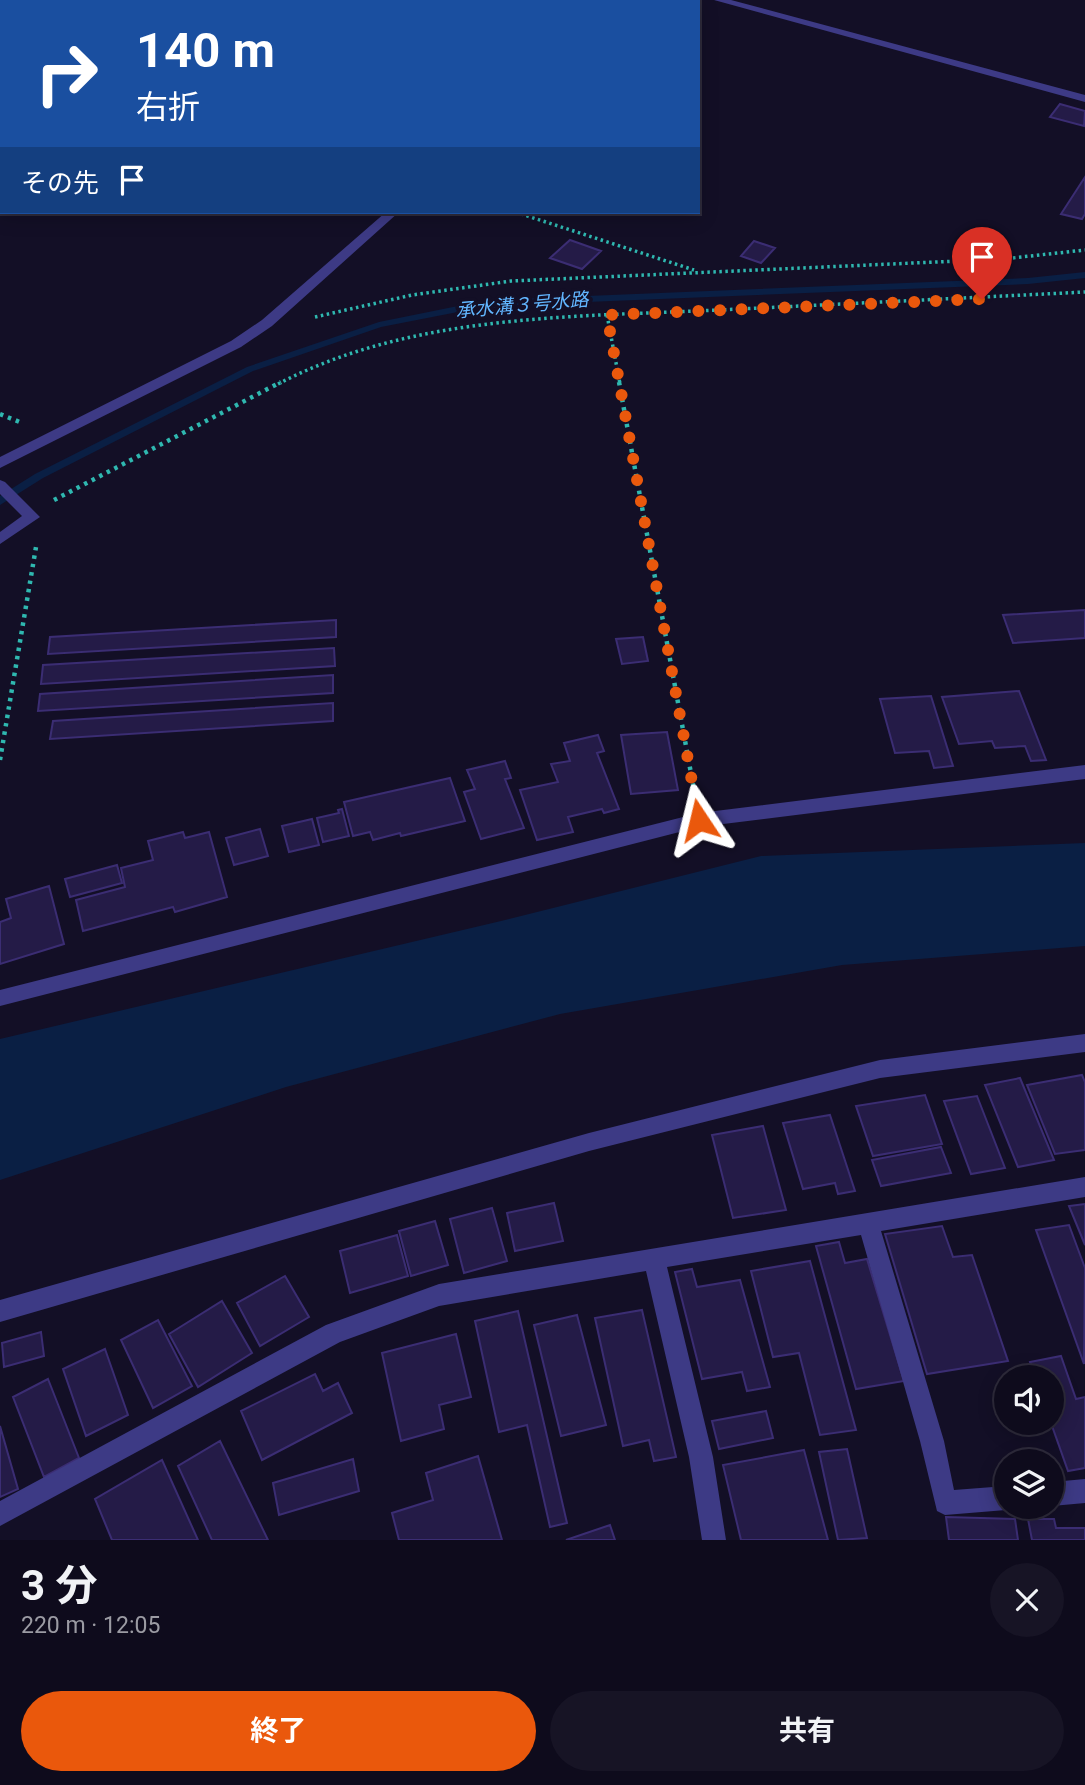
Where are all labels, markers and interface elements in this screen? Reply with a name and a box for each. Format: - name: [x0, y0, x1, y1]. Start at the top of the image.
- text: 140 m: [136, 22, 275, 79]
- icon: right: [21, 28, 112, 119]
- text: 右折: [136, 88, 200, 126]
- icon: arrive: [113, 161, 151, 199]
- text: その先: [21, 168, 99, 198]
- pin: [952, 227, 1012, 299]
- icon: arrive: [963, 238, 1001, 276]
- water label: 承水溝３号水路: [455, 288, 591, 322]
- position arrow: [662, 783, 736, 857]
- map controls: [994, 1365, 1064, 1519]
- button: sound: [994, 1365, 1064, 1435]
- button: layers: [994, 1449, 1064, 1519]
- text: 3 分: [21, 1561, 98, 1610]
- button: close: [990, 1563, 1064, 1637]
- text: 220 m · 12:05: [21, 1612, 160, 1639]
- button: 終了: [21, 1691, 536, 1771]
- button: 共有: [550, 1691, 1064, 1771]

